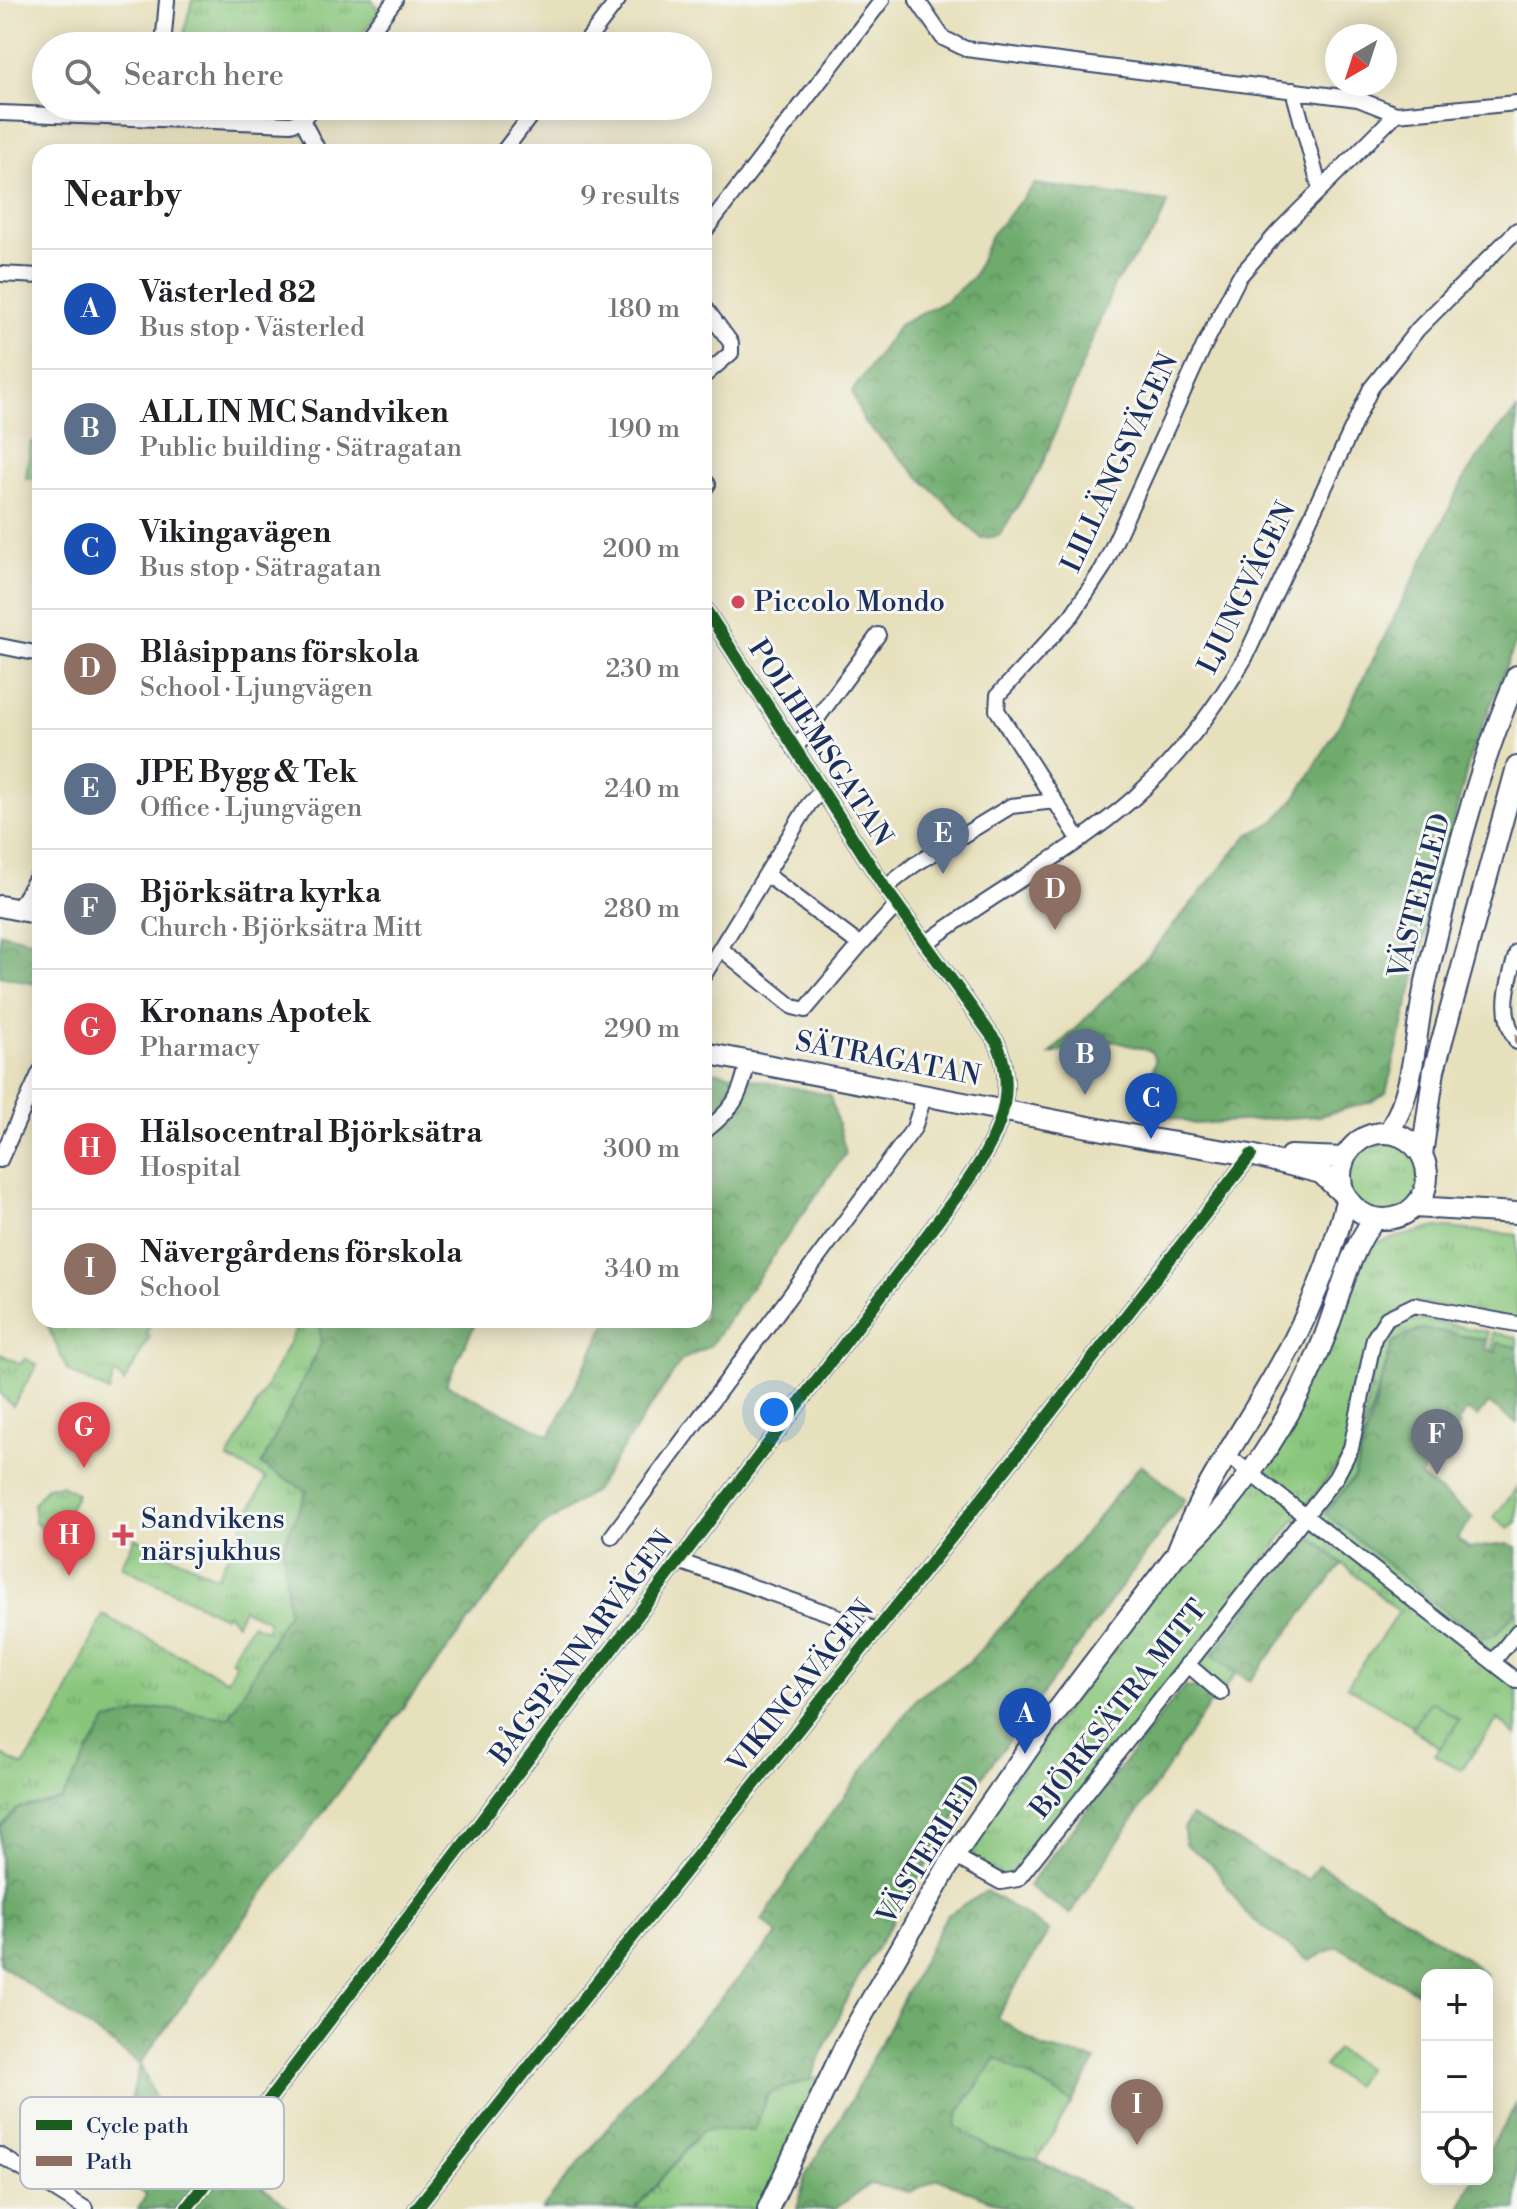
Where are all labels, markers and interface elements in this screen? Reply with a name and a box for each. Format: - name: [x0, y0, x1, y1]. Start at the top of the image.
- north arrow: [1325, 24, 1397, 96]
- search box: [32, 32, 712, 120]
- icon: search: [60, 54, 104, 98]
- text: Search here: [124, 57, 284, 95]
- text: Nearby: [64, 175, 182, 217]
- text: 9 results: [580, 180, 680, 212]
- text: Västerled 82: [140, 274, 316, 312]
- text: A: [81, 293, 99, 325]
- text: 180 m: [608, 293, 680, 325]
- text: Bus stop · Västerled: [140, 312, 365, 344]
- street label: LILLÄNGSVÄGEN: [1053, 347, 1186, 578]
- text: ALL IN MC Sandviken: [140, 394, 449, 432]
- text: B: [80, 413, 100, 445]
- text: 190 m: [609, 413, 680, 445]
- text: Public building · Sätragatan: [140, 432, 462, 464]
- street label: LJUNGVÄGEN: [1189, 496, 1304, 680]
- text: Vikingavägen: [140, 514, 331, 552]
- text: C: [81, 533, 99, 565]
- text: 200 m: [603, 533, 680, 565]
- text: Bus stop · Sätragatan: [140, 552, 381, 584]
- place label: Piccolo Mondo: [754, 585, 945, 620]
- marker: Piccolo Mondo: [729, 593, 747, 611]
- street label: POLHEMSGATAN: [740, 633, 900, 853]
- text: Blåsippans förskola: [140, 634, 419, 672]
- text: D: [80, 653, 100, 685]
- text: 230 m: [605, 653, 680, 685]
- text: School · Ljungvägen: [140, 672, 373, 704]
- text: JPE Bygg & Tek: [140, 754, 357, 792]
- text: E: [81, 773, 99, 805]
- text: 240 m: [604, 773, 680, 805]
- text: Office · Ljungvägen: [140, 792, 362, 824]
- pin: E: [917, 808, 969, 874]
- street label: VÄSTERLED: [1380, 809, 1459, 984]
- pin: D: [1029, 864, 1081, 930]
- text: Björksätra kyrka: [140, 874, 381, 912]
- text: F: [81, 893, 99, 925]
- text: 280 m: [604, 893, 680, 925]
- text: Church · Björksätra Mitt: [140, 912, 423, 944]
- text: Kronans Apotek: [140, 994, 371, 1032]
- text: G: [80, 1013, 100, 1045]
- text: 290 m: [604, 1013, 680, 1045]
- street label: SÄTRAGATAN: [793, 1023, 984, 1094]
- pin: B: [1059, 1029, 1111, 1095]
- text: Pharmacy: [140, 1032, 260, 1064]
- pin: C: [1125, 1073, 1177, 1139]
- text: Hälsocentral Björksätra: [140, 1114, 482, 1152]
- text: H: [79, 1133, 101, 1165]
- text: 300 m: [603, 1133, 680, 1165]
- text: Hospital: [140, 1152, 241, 1184]
- text: Nävergårdens förskola: [140, 1234, 462, 1272]
- text: I: [85, 1253, 95, 1285]
- text: 340 m: [604, 1253, 680, 1285]
- text: School: [140, 1272, 220, 1304]
- your location: [754, 1392, 794, 1432]
- pin: G: [58, 1402, 110, 1468]
- pin: F: [1411, 1409, 1463, 1475]
- place label: Sandvikens närsjukhus: [141, 1502, 285, 1569]
- pin: H: [43, 1510, 95, 1576]
- marker: Sandvikens närsjukhus: [112, 1524, 134, 1546]
- street label: BÅGSPÄNNARVÄGEN: [481, 1524, 681, 1772]
- street label: VIKINGAVÄGEN: [719, 1592, 882, 1782]
- street label: BJÖRKSÄTRA MITT: [1023, 1593, 1215, 1825]
- pin: A: [999, 1688, 1051, 1754]
- street label: VÄSTERLED: [868, 1768, 989, 1932]
- map controls: [1421, 1969, 1493, 2185]
- button: +: [1421, 1969, 1493, 2041]
- button: −: [1421, 2041, 1493, 2113]
- pin: I: [1111, 2079, 1163, 2145]
- legend: [20, 2097, 284, 2189]
- text: Cycle path: [86, 2113, 189, 2140]
- button: locate: [1421, 2113, 1493, 2185]
- text: Path: [86, 2149, 132, 2176]

